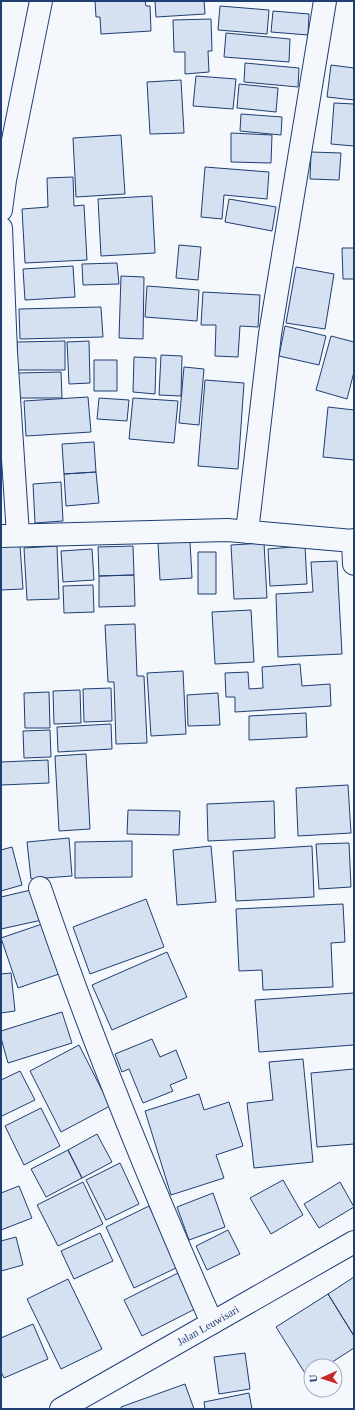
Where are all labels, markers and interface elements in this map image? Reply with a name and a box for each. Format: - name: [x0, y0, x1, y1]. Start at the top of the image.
- street label: Jalan Leuwisari: [175, 1303, 241, 1348]
- north arrow: [303, 1358, 343, 1398]
- text: U: [307, 1374, 319, 1383]

